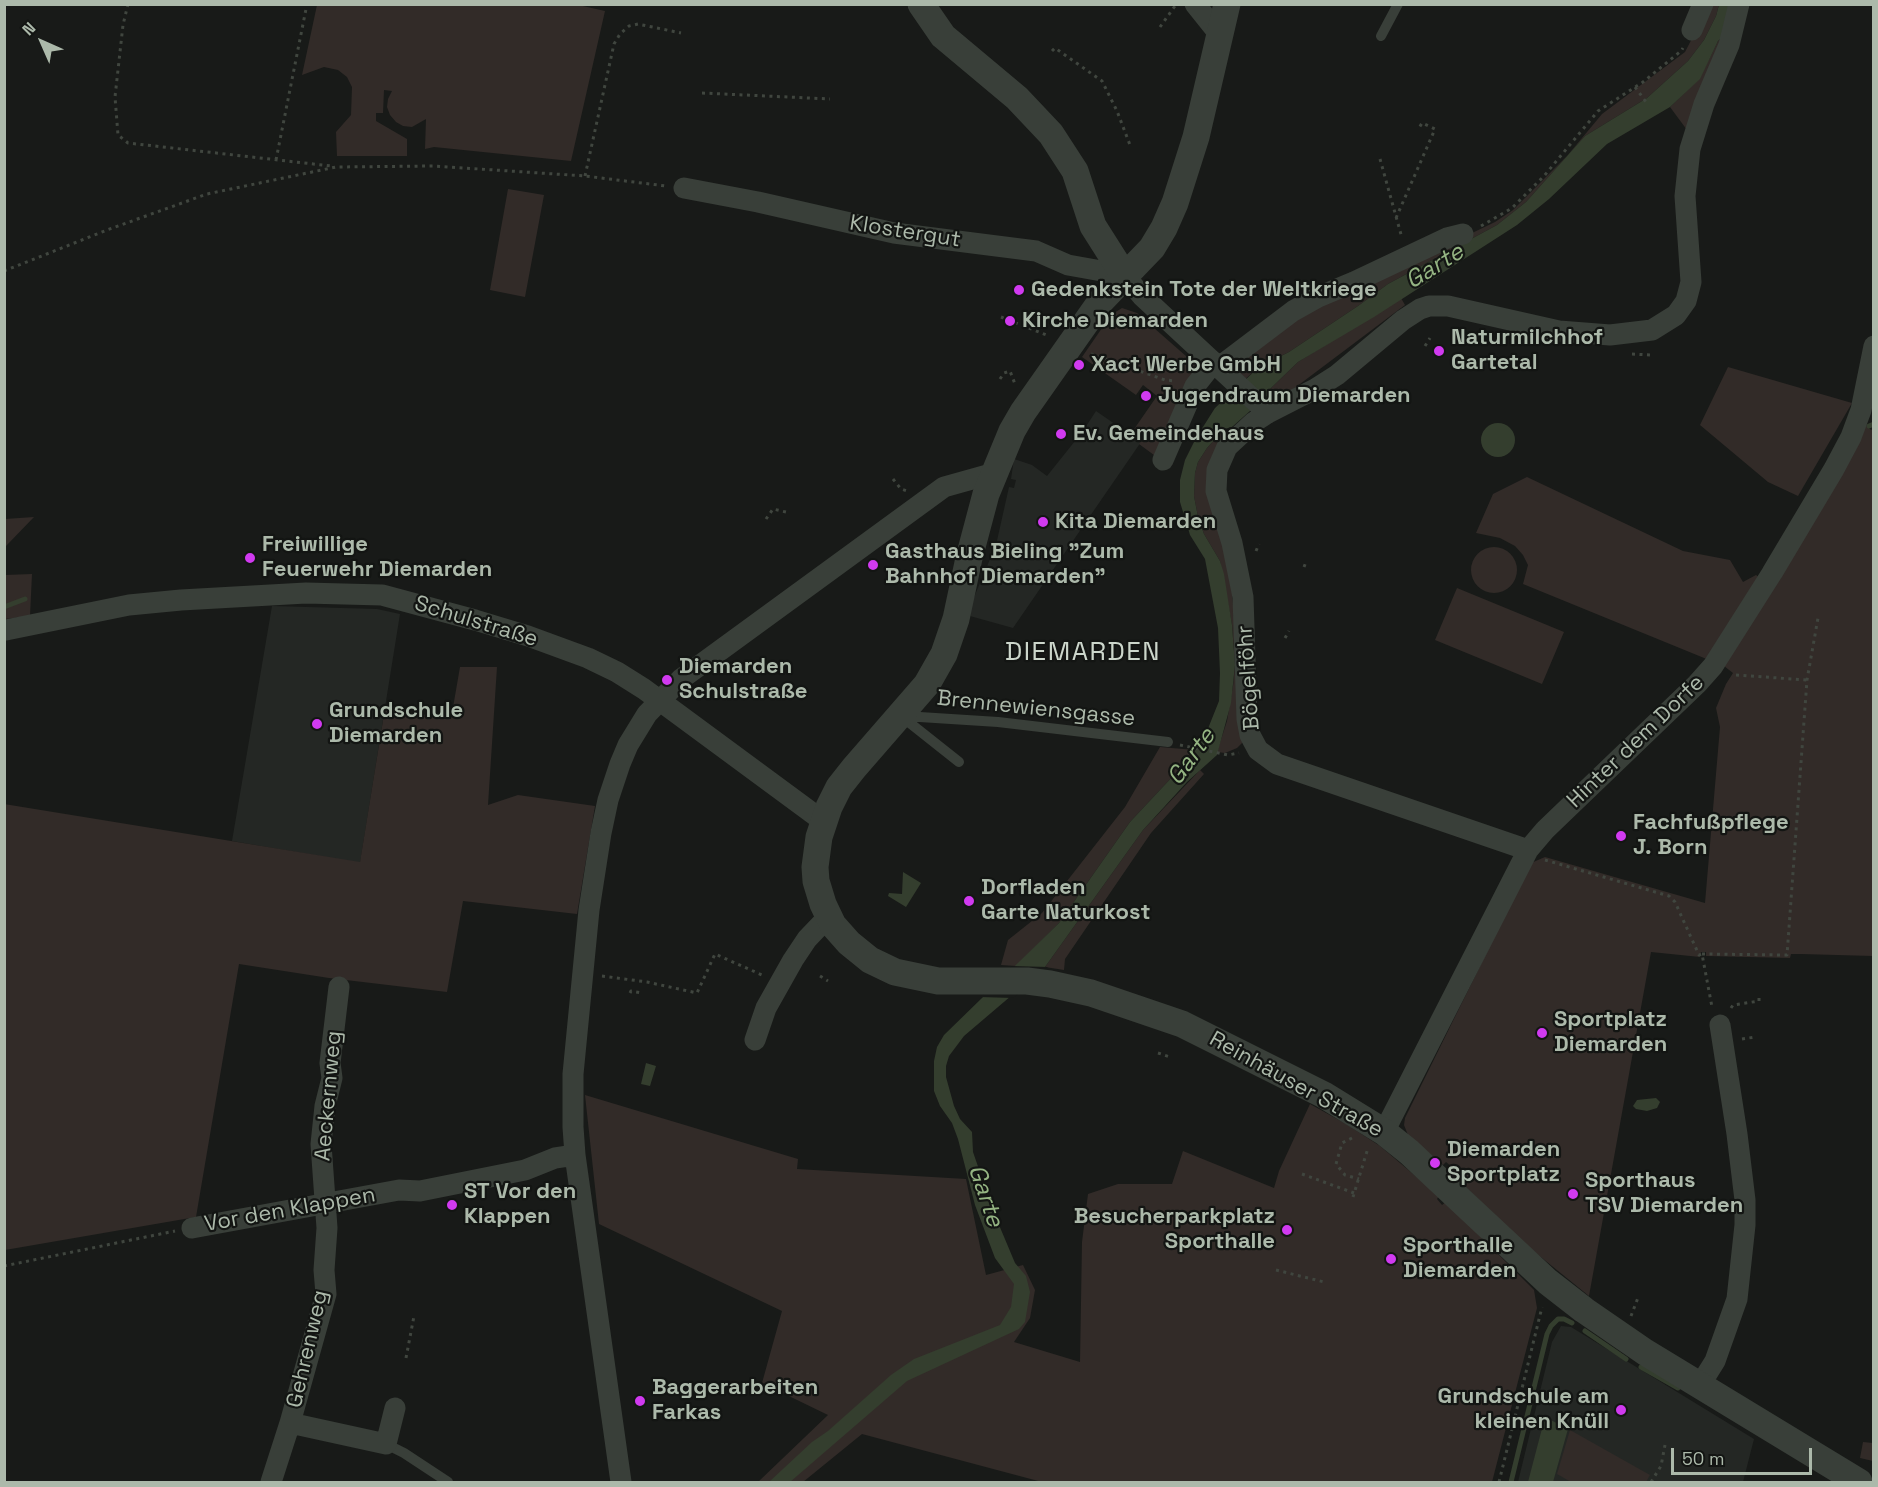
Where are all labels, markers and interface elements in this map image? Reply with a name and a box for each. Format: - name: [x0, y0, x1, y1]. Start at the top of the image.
- north arrow: [12, 12, 72, 72]
- text: N: [18, 18, 40, 40]
- street label: Klostergut: [848, 210, 962, 254]
- water label: Garte: [1400, 238, 1470, 296]
- place label: Gedenkstein Tote der Weltkriege: [1031, 277, 1377, 303]
- marker: Gedenkstein Tote der Weltkriege: [1012, 283, 1026, 297]
- place label: Kirche Diemarden: [1022, 308, 1208, 334]
- marker: Kirche Diemarden: [1003, 314, 1017, 328]
- place label: Naturmilchhof Gartetal: [1451, 325, 1603, 376]
- marker: Naturmilchhof Gartetal: [1432, 344, 1446, 358]
- place label: Xact Werbe GmbH: [1091, 352, 1281, 378]
- marker: Xact Werbe GmbH: [1072, 358, 1086, 372]
- place label: Jugendraum Diemarden: [1158, 383, 1411, 409]
- marker: Jugendraum Diemarden: [1139, 389, 1153, 403]
- place label: Ev. Gemeindehaus: [1073, 421, 1264, 447]
- marker: Ev. Gemeindehaus: [1054, 427, 1068, 441]
- place label: Kita Diemarden: [1055, 509, 1216, 535]
- marker: Kita Diemarden: [1036, 515, 1050, 529]
- place label: Freiwillige Feuerwehr Diemarden: [262, 532, 492, 584]
- place label: Gasthaus Bieling "Zum Bahnhof Diemarden": [885, 539, 1124, 590]
- marker: Freiwillige Feuerwehr Diemarden: [243, 551, 257, 565]
- marker: Gasthaus Bieling "Zum Bahnhof Diemarden": [866, 558, 880, 572]
- street label: Schulstraße: [411, 591, 541, 653]
- street label: Bögelföhr: [1232, 625, 1266, 731]
- district label: DIEMARDEN: [1005, 637, 1161, 669]
- place label: Diemarden Schulstraße: [679, 654, 808, 706]
- street label: Hinter dem Dorfe: [1562, 670, 1710, 814]
- marker: Diemarden Schulstraße: [660, 673, 674, 687]
- street label: Brennewiensgasse: [936, 685, 1136, 733]
- place label: Grundschule Diemarden: [329, 698, 463, 750]
- marker: Grundschule Diemarden: [310, 717, 324, 731]
- water label: Garte: [1162, 723, 1222, 791]
- place label: Fachfußpflege J. Born: [1633, 810, 1789, 861]
- marker: Fachfußpflege J. Born: [1614, 829, 1628, 843]
- place label: Dorfladen Garte Naturkost: [981, 875, 1150, 926]
- marker: Dorfladen Garte Naturkost: [962, 894, 976, 908]
- place label: Sportplatz Diemarden: [1554, 1007, 1667, 1058]
- street label: Reinhäuser Straße: [1204, 1026, 1388, 1144]
- marker: Sportplatz Diemarden: [1535, 1026, 1549, 1040]
- street label: Aeckernweg: [310, 1030, 348, 1162]
- place label: Diemarden Sportplatz: [1447, 1137, 1560, 1188]
- marker: Diemarden Sportplatz: [1428, 1156, 1442, 1170]
- water label: Garte: [961, 1161, 1009, 1231]
- place label: Sporthaus TSV Diemarden: [1585, 1168, 1743, 1220]
- place label: ST Vor den Klappen: [464, 1179, 576, 1230]
- street label: Vor den Klappen: [203, 1182, 377, 1238]
- marker: Sporthaus TSV Diemarden: [1566, 1187, 1580, 1201]
- marker: ST Vor den Klappen: [445, 1198, 459, 1212]
- place label: Besucherparkplatz Sporthalle: [1074, 1204, 1275, 1256]
- marker: Besucherparkplatz Sporthalle: [1280, 1223, 1294, 1237]
- place label: Sporthalle Diemarden: [1403, 1233, 1516, 1284]
- marker: Sporthalle Diemarden: [1384, 1252, 1398, 1266]
- street label: Gehrenweg: [282, 1288, 334, 1410]
- place label: Baggerarbeiten Farkas: [652, 1375, 818, 1426]
- place label: Grundschule am kleinen Knüll: [1438, 1384, 1609, 1436]
- marker: Baggerarbeiten Farkas: [633, 1394, 647, 1408]
- marker: Grundschule am kleinen Knüll: [1614, 1403, 1628, 1417]
- scale bar: [1674, 1436, 1815, 1474]
- text: 50 m: [1682, 1447, 1724, 1470]

